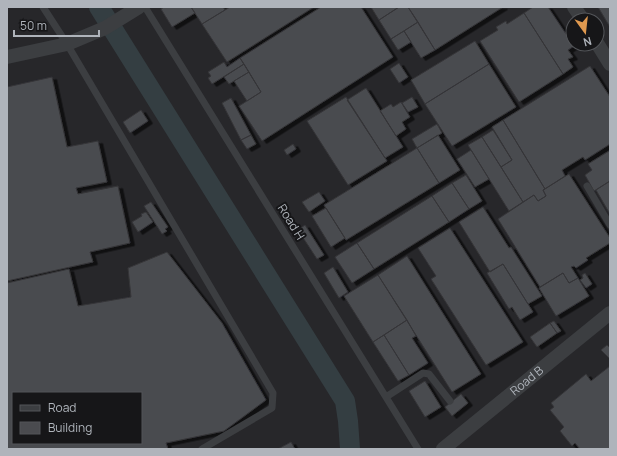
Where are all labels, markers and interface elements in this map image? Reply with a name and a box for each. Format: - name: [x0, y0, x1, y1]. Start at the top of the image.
- scale bar: [14, 12, 99, 38]
- north arrow: [565, 12, 605, 52]
- text: 50 m: [20, 17, 47, 34]
- text: N: [582, 34, 593, 50]
- street label: Road H: [274, 201, 309, 243]
- street label: Road B: [506, 362, 547, 399]
- legend: [12, 392, 142, 444]
- text: Road: [48, 399, 76, 416]
- text: Building: [48, 419, 92, 436]

